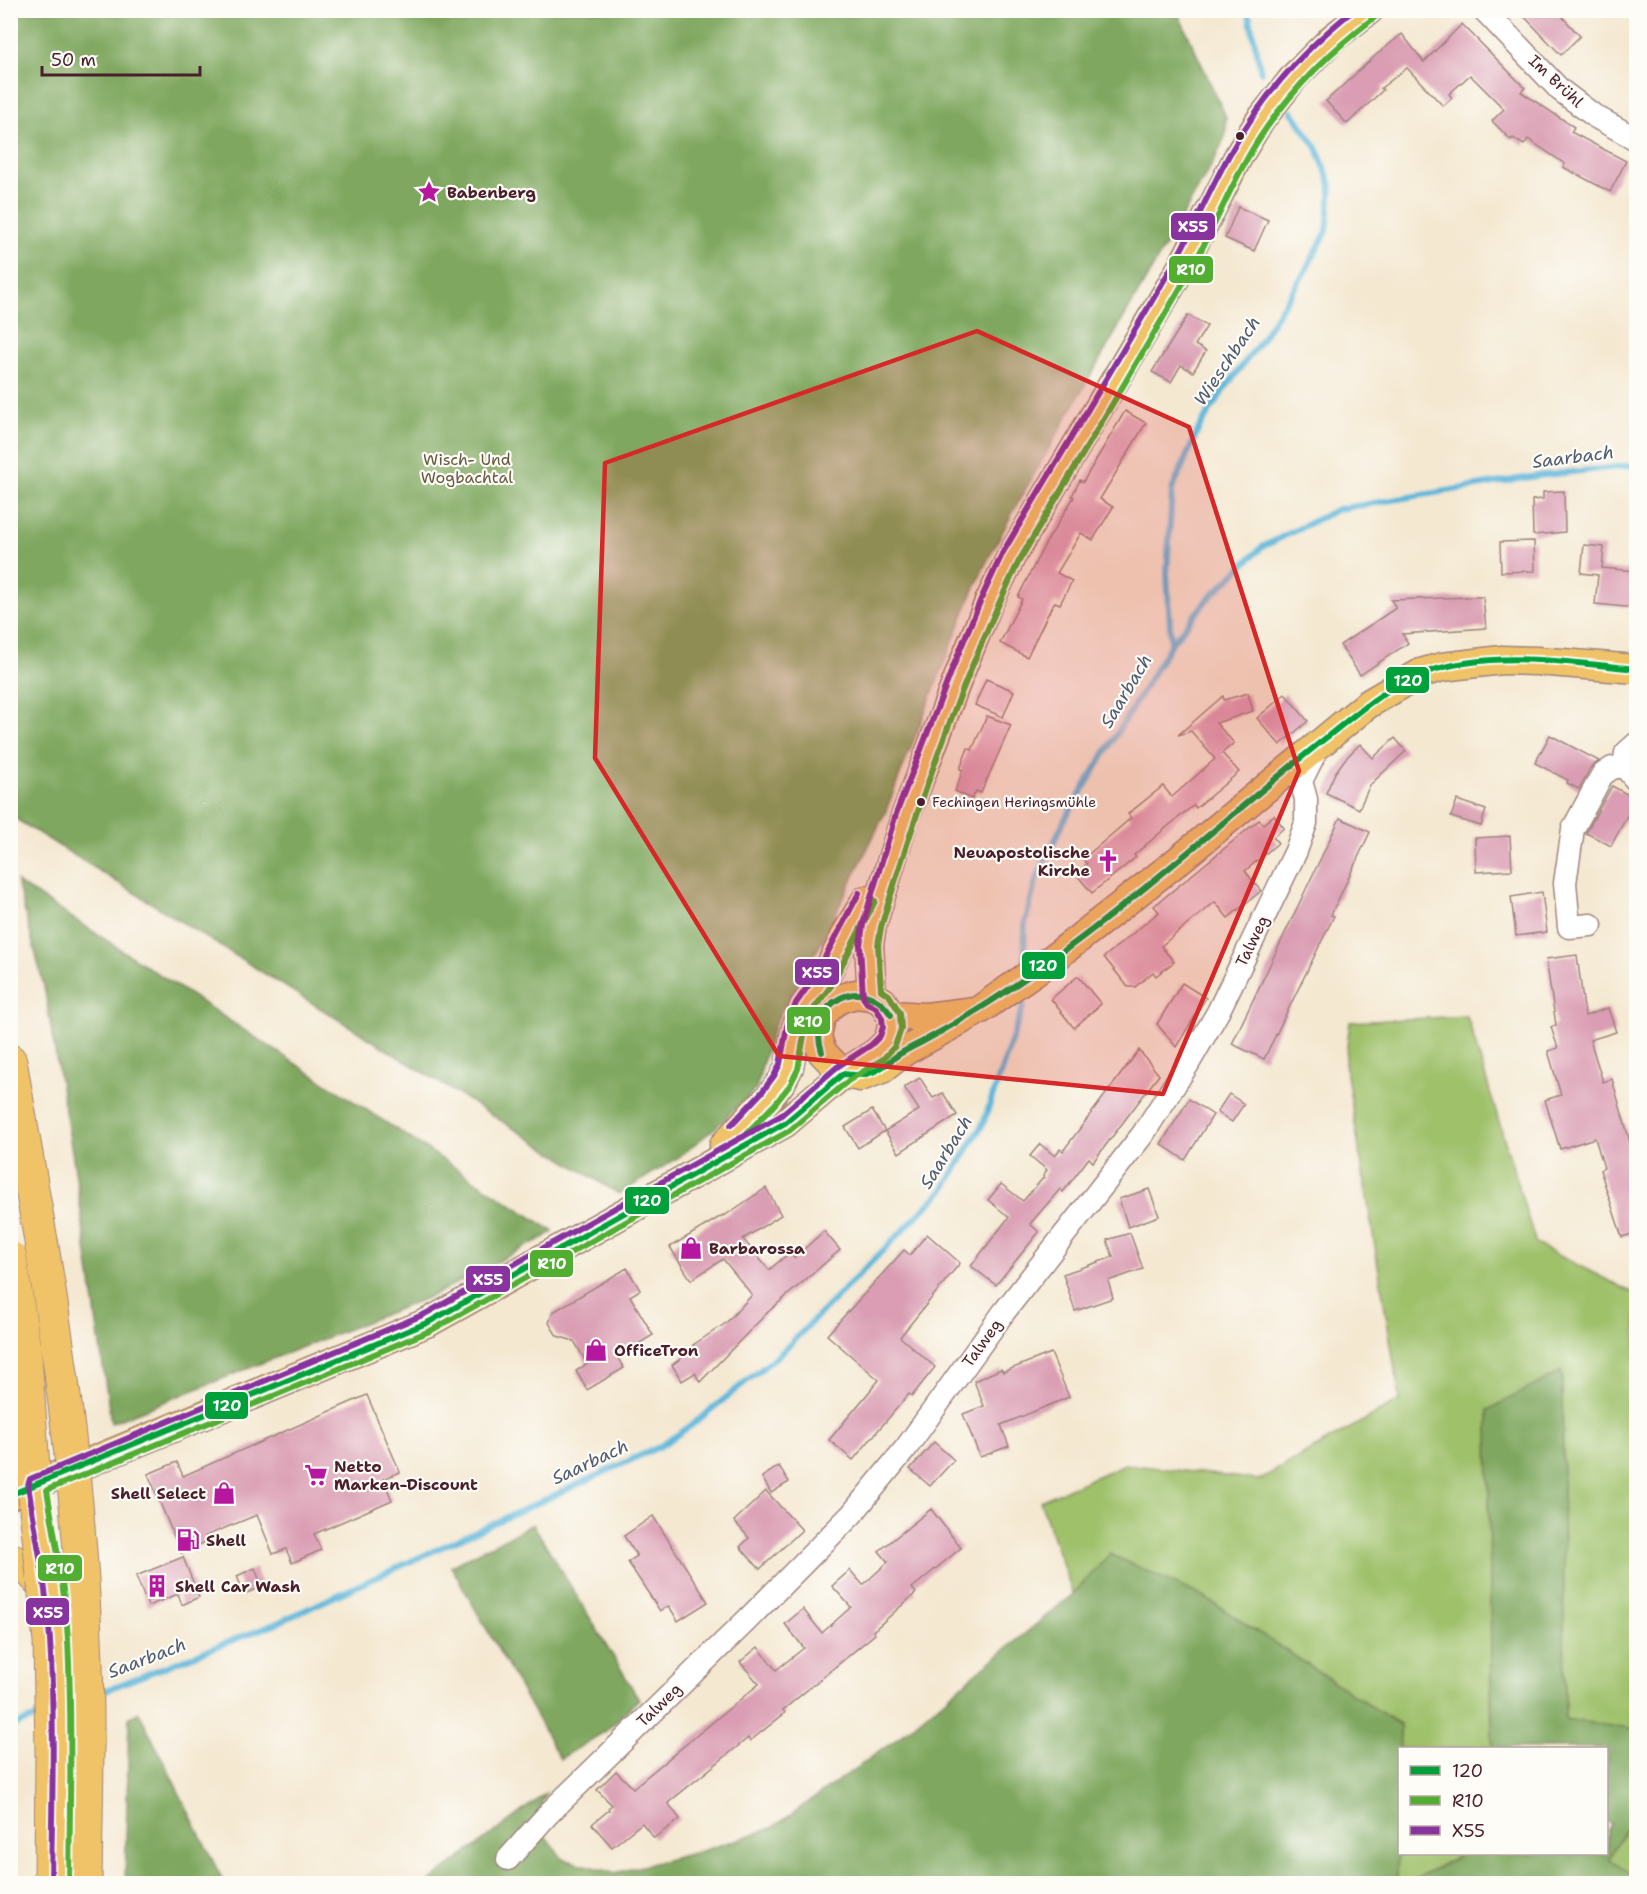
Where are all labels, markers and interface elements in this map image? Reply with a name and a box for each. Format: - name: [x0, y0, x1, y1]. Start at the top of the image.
- scale bar: [42, 39, 200, 77]
- text: 50 m: [51, 48, 96, 72]
- street label: Im Brühl: [1524, 50, 1588, 112]
- unlabelled marker: [1234, 130, 1246, 142]
- place icon: Babenberg: [416, 179, 442, 205]
- place label: Babenberg: [447, 182, 536, 203]
- line badge: X55: [1170, 212, 1216, 241]
- text: X55: [1178, 216, 1208, 237]
- line badge: R10: [1168, 255, 1214, 284]
- text: R10: [1176, 259, 1206, 280]
- water label: Wieschbach: [1188, 312, 1266, 410]
- water label: Saarbach: [1531, 440, 1615, 474]
- park label: Wisch- Und Wogbachtal: [421, 449, 513, 488]
- water label: Saarbach: [1095, 650, 1157, 732]
- line badge: 120: [1385, 666, 1430, 694]
- text: 120: [1394, 670, 1422, 691]
- place label: Fechingen Heringsmühle: [932, 793, 1096, 811]
- marker: Fechingen Heringsmühle: [915, 796, 927, 808]
- place label: Neuapostolische Kirche: [954, 842, 1090, 881]
- church icon: Neuapostolische Kirche: [1095, 848, 1121, 874]
- street label: Talweg: [1231, 912, 1274, 970]
- line badge: 120: [1021, 951, 1066, 980]
- text: 120: [1029, 955, 1057, 976]
- line badge: X55: [794, 958, 840, 986]
- text: X55: [802, 962, 832, 983]
- line badge: R10: [786, 1006, 831, 1035]
- text: R10: [793, 1011, 823, 1032]
- water label: Saarbach: [914, 1111, 978, 1193]
- line badge: 120: [624, 1186, 670, 1215]
- text: 120: [633, 1190, 661, 1211]
- shop icon: Barbarossa: [678, 1235, 704, 1261]
- place label: Barbarossa: [709, 1238, 805, 1259]
- line badge: R10: [529, 1249, 574, 1278]
- text: R10: [537, 1253, 567, 1274]
- line badge: X55: [465, 1265, 511, 1293]
- text: X55: [473, 1269, 503, 1290]
- street label: Talweg: [957, 1315, 1007, 1371]
- shop icon: OfficeTron: [583, 1337, 609, 1363]
- place label: OfficeTron: [614, 1340, 699, 1361]
- line badge: 120: [204, 1391, 249, 1420]
- text: 120: [213, 1395, 241, 1416]
- water label: Saarbach: [548, 1434, 632, 1490]
- place label: Netto Marken-Discount: [334, 1456, 478, 1495]
- supermarket icon: Netto Marken-Discount: [303, 1462, 329, 1488]
- shop icon: Shell Select: [211, 1480, 237, 1506]
- place label: Shell Select: [111, 1483, 206, 1504]
- fuel station icon: Shell: [175, 1527, 201, 1553]
- place label: Shell: [206, 1530, 247, 1551]
- line badge: R10: [37, 1554, 83, 1582]
- text: R10: [45, 1558, 75, 1579]
- building icon: Shell Car Wash: [144, 1573, 170, 1599]
- place label: Shell Car Wash: [175, 1576, 301, 1597]
- line badge: X55: [25, 1597, 70, 1626]
- text: X55: [33, 1602, 63, 1623]
- water label: Saarbach: [104, 1632, 190, 1684]
- street label: Talweg: [632, 1678, 686, 1732]
- legend: [1398, 1747, 1608, 1855]
- text: 120: [1452, 1759, 1483, 1783]
- text: R10: [1452, 1789, 1484, 1813]
- text: X55: [1452, 1819, 1485, 1843]

